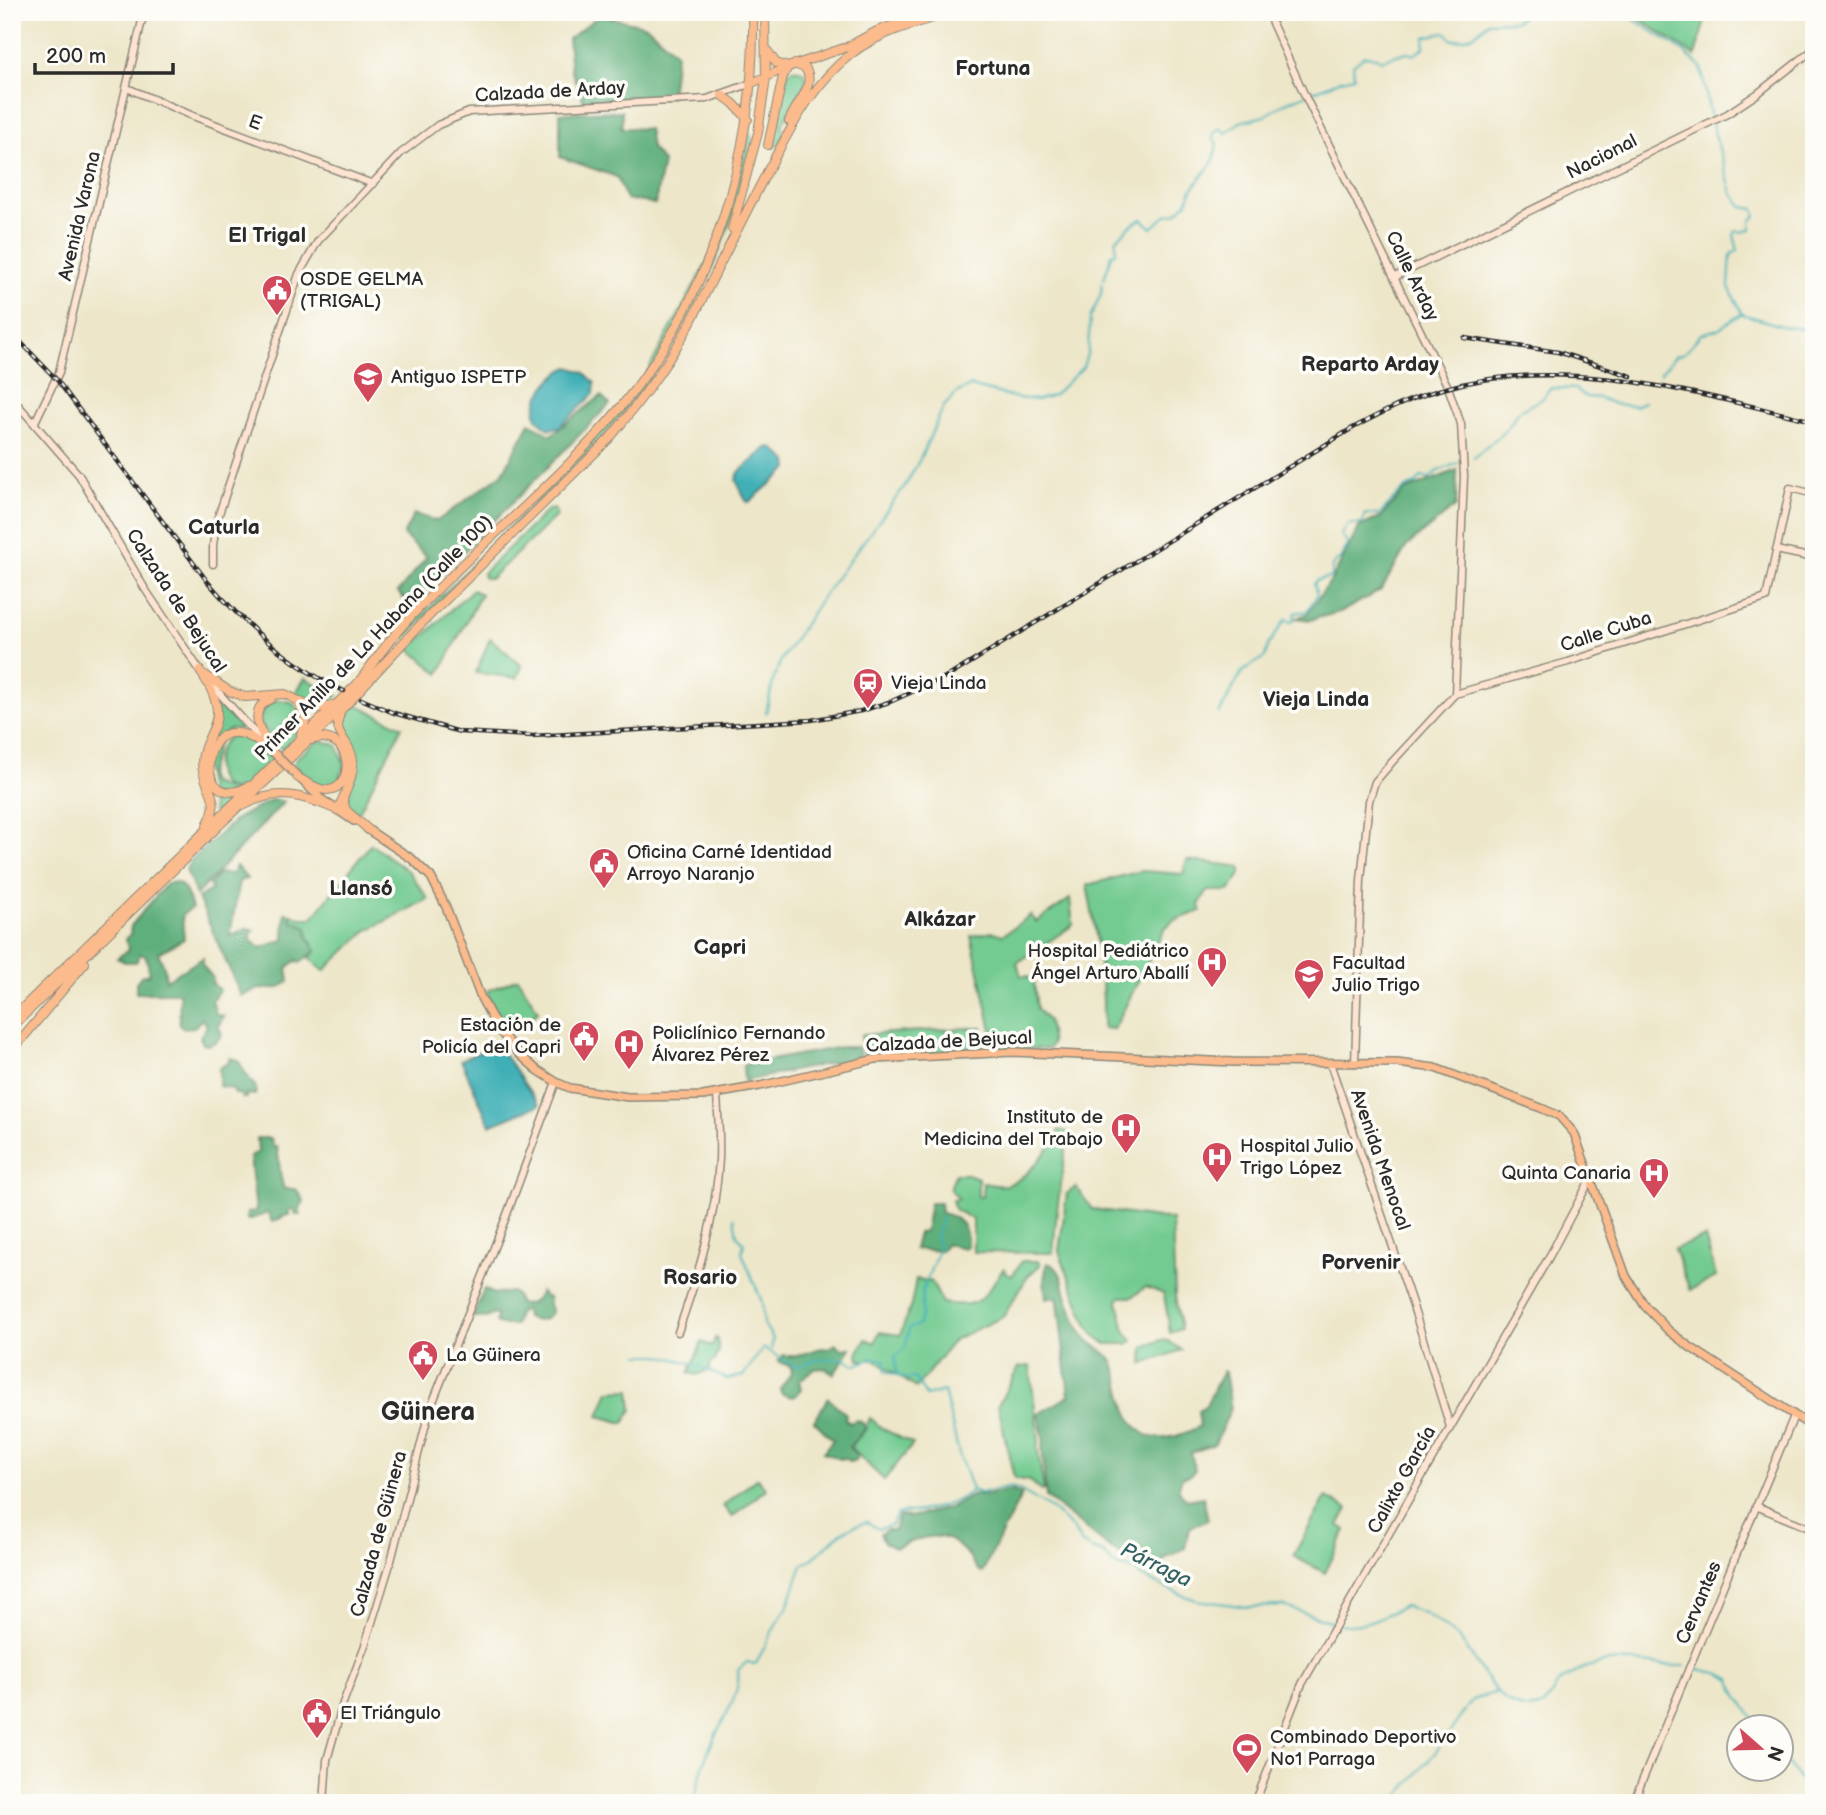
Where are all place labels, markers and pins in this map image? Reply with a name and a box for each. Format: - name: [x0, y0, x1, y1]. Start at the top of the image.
- place label: OSDE GELMA (TRIGAL): [300, 268, 423, 313]
- public building icon: OSDE GELMA (TRIGAL): [260, 273, 294, 317]
- school or university icon: Antiguo ISPETP: [351, 360, 385, 404]
- place label: Antiguo ISPETP: [391, 366, 526, 389]
- station icon: Vieja Linda: [851, 666, 885, 710]
- place label: Vieja Linda: [891, 672, 987, 695]
- place label: Oficina Carné Identidad Arroyo Naranjo: [627, 841, 832, 886]
- public building icon: Oficina Carné Identidad Arroyo Naranjo: [587, 846, 621, 890]
- place label: Hospital Pediátrico Ángel Arturo Aballí: [1027, 940, 1189, 985]
- hospital icon: Hospital Pediátrico Ángel Arturo Aballí: [1195, 945, 1229, 989]
- place label: Facultad Julio Trigo: [1332, 952, 1420, 997]
- school or university icon: Facultad Julio Trigo: [1292, 957, 1326, 1001]
- place label: Estación de Policía del Capri: [422, 1014, 561, 1059]
- public building icon: Estación de Policía del Capri: [567, 1019, 601, 1063]
- place label: Policlínico Fernando Álvarez Pérez: [652, 1022, 825, 1067]
- hospital icon: Policlínico Fernando Álvarez Pérez: [612, 1027, 646, 1071]
- place label: Instituto de Medicina del Trabajo: [923, 1106, 1103, 1151]
- hospital icon: Instituto de Medicina del Trabajo: [1109, 1111, 1143, 1155]
- place label: Hospital Julio Trigo López: [1240, 1135, 1354, 1180]
- hospital icon: Hospital Julio Trigo López: [1200, 1140, 1234, 1184]
- hospital icon: Quinta Canaria: [1637, 1156, 1671, 1200]
- place label: Quinta Canaria: [1502, 1162, 1631, 1185]
- public building icon: La Güinera: [406, 1338, 440, 1382]
- place label: La Güinera: [446, 1344, 541, 1367]
- public building icon: El Triángulo: [300, 1696, 334, 1740]
- place label: El Triángulo: [340, 1702, 441, 1725]
- place label: Combinado Deportivo No1 Parraga: [1270, 1726, 1457, 1771]
- sports icon: Combinado Deportivo No1 Parraga: [1230, 1731, 1264, 1775]

